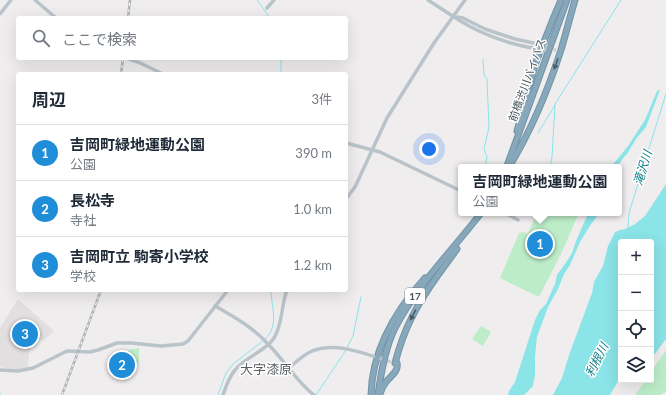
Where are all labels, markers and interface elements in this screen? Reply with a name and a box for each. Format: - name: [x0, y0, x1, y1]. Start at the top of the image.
- search box: [16, 16, 348, 60]
- icon: search: [30, 27, 52, 49]
- text: ここで検索: [62, 30, 137, 48]
- street label: 前橋渋川バイパス: [505, 36, 548, 123]
- one-way arrow: [552, 58, 558, 70]
- text: 周辺: [32, 89, 66, 110]
- text: 3件: [311, 91, 332, 107]
- text: 吉岡町緑地運動公園: [70, 135, 205, 153]
- your location: [419, 139, 439, 159]
- text: 1: [41, 145, 49, 161]
- text: 390 m: [295, 145, 332, 161]
- water label: 滝沢川: [630, 147, 656, 187]
- text: 公園: [70, 156, 96, 172]
- popup: [458, 164, 622, 216]
- text: 吉岡町緑地運動公園: [472, 172, 608, 190]
- text: 長松寺: [70, 191, 115, 209]
- text: 公園: [472, 193, 499, 209]
- text: 2: [41, 201, 49, 217]
- text: 1.0 km: [293, 201, 332, 217]
- text: 寺社: [70, 212, 96, 228]
- pin: 1: [527, 229, 553, 259]
- map controls: [618, 239, 654, 383]
- button: +: [618, 239, 654, 275]
- text: 吉岡町立 駒寄小学校: [70, 247, 209, 265]
- text: 3: [41, 257, 49, 273]
- text: 1.2 km: [293, 257, 332, 273]
- text: 学校: [70, 268, 96, 284]
- button: −: [618, 275, 654, 311]
- road number: 17: [405, 288, 425, 304]
- one-way arrow: [409, 309, 416, 321]
- button: locate: [618, 311, 654, 347]
- pin: 3: [12, 319, 38, 349]
- water label: 利根川: [582, 339, 612, 379]
- button: layers: [618, 347, 654, 383]
- pin: 2: [109, 350, 135, 380]
- district label: 大字漆原: [240, 361, 292, 377]

